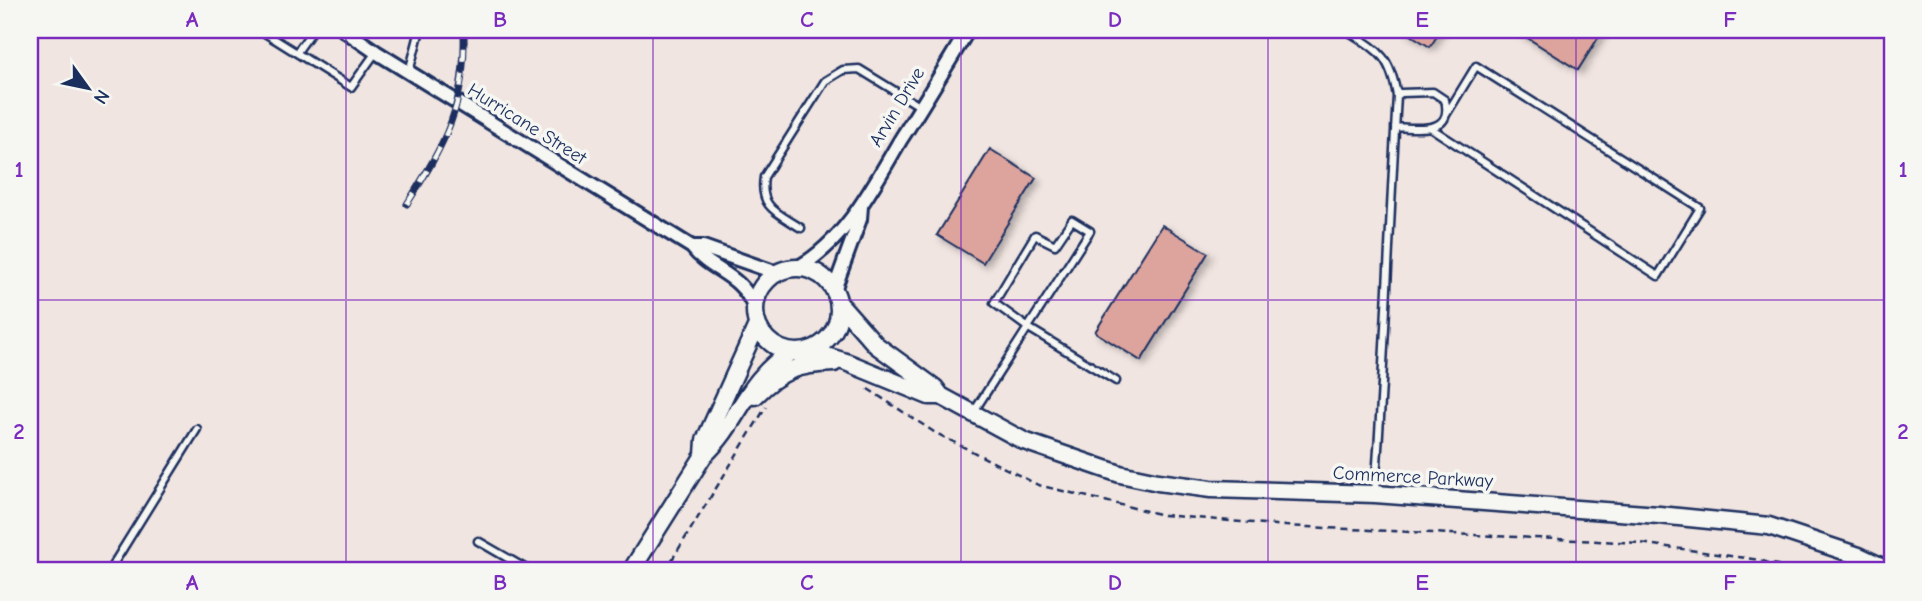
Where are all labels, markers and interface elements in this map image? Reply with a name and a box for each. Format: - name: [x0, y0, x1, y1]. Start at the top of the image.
- text: A: [186, 6, 199, 33]
- text: B: [493, 6, 507, 33]
- text: C: [800, 6, 814, 33]
- text: D: [1108, 6, 1122, 33]
- text: E: [1415, 6, 1429, 33]
- text: F: [1723, 6, 1737, 33]
- north arrow: [52, 52, 122, 122]
- street label: Arvin Drive: [865, 63, 929, 151]
- street label: Hurricane Street: [464, 79, 591, 170]
- text: N: [89, 86, 114, 108]
- text: 1: [14, 156, 24, 183]
- text: 1: [1898, 156, 1908, 183]
- text: 2: [13, 418, 25, 445]
- text: 2: [1897, 418, 1909, 445]
- street label: Commerce Parkway: [1332, 462, 1494, 492]
- text: A: [186, 569, 199, 596]
- text: B: [493, 569, 507, 596]
- text: C: [800, 569, 814, 596]
- text: D: [1108, 569, 1122, 596]
- text: E: [1415, 569, 1429, 596]
- text: F: [1723, 569, 1737, 596]

